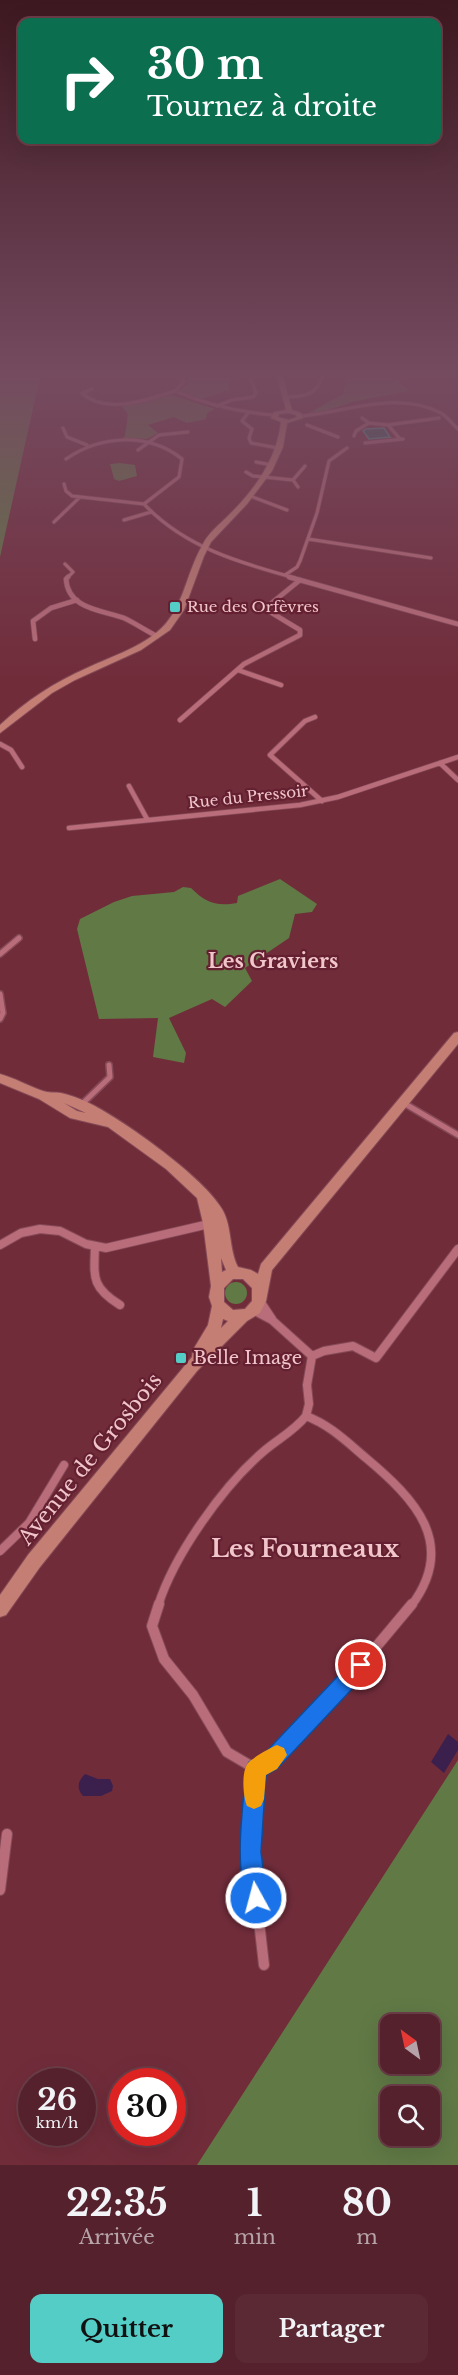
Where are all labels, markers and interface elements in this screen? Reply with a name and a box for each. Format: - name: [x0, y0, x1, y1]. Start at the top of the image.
- text: 30 m: [147, 38, 263, 90]
- icon: right: [48, 42, 126, 120]
- text: Tournez à droite: [147, 90, 377, 123]
- place label: Rue des Orfèvres: [187, 597, 319, 616]
- marker: Rue des Orfèvres: [168, 600, 182, 614]
- street label: Rue du Pressoir: [187, 781, 310, 812]
- district label: Les Graviers: [208, 949, 338, 973]
- place label: Belle Image: [193, 1347, 302, 1369]
- marker: Belle Image: [174, 1351, 188, 1365]
- street label: Avenue de Grosbois: [12, 1368, 167, 1551]
- district label: Les Fourneaux: [211, 1534, 399, 1563]
- pin: [335, 1639, 386, 1690]
- icon: arrive: [344, 1648, 377, 1681]
- position arrow: [224, 1866, 288, 1930]
- north arrow: [380, 2014, 440, 2074]
- map controls: [380, 2014, 440, 2146]
- speed limit sign: 30: [108, 2068, 186, 2146]
- text: 26: [37, 2081, 77, 2118]
- button: search: [380, 2086, 440, 2146]
- text: km/h: [36, 2113, 78, 2132]
- text: 22:35: [66, 2181, 168, 2226]
- text: 1: [247, 2181, 263, 2226]
- text: 80: [342, 2181, 392, 2226]
- text: Arrivée: [79, 2225, 155, 2249]
- text: min: [234, 2225, 276, 2249]
- text: m: [356, 2225, 378, 2249]
- button: Quitter: [30, 2294, 223, 2363]
- button: Partager: [235, 2294, 428, 2363]

